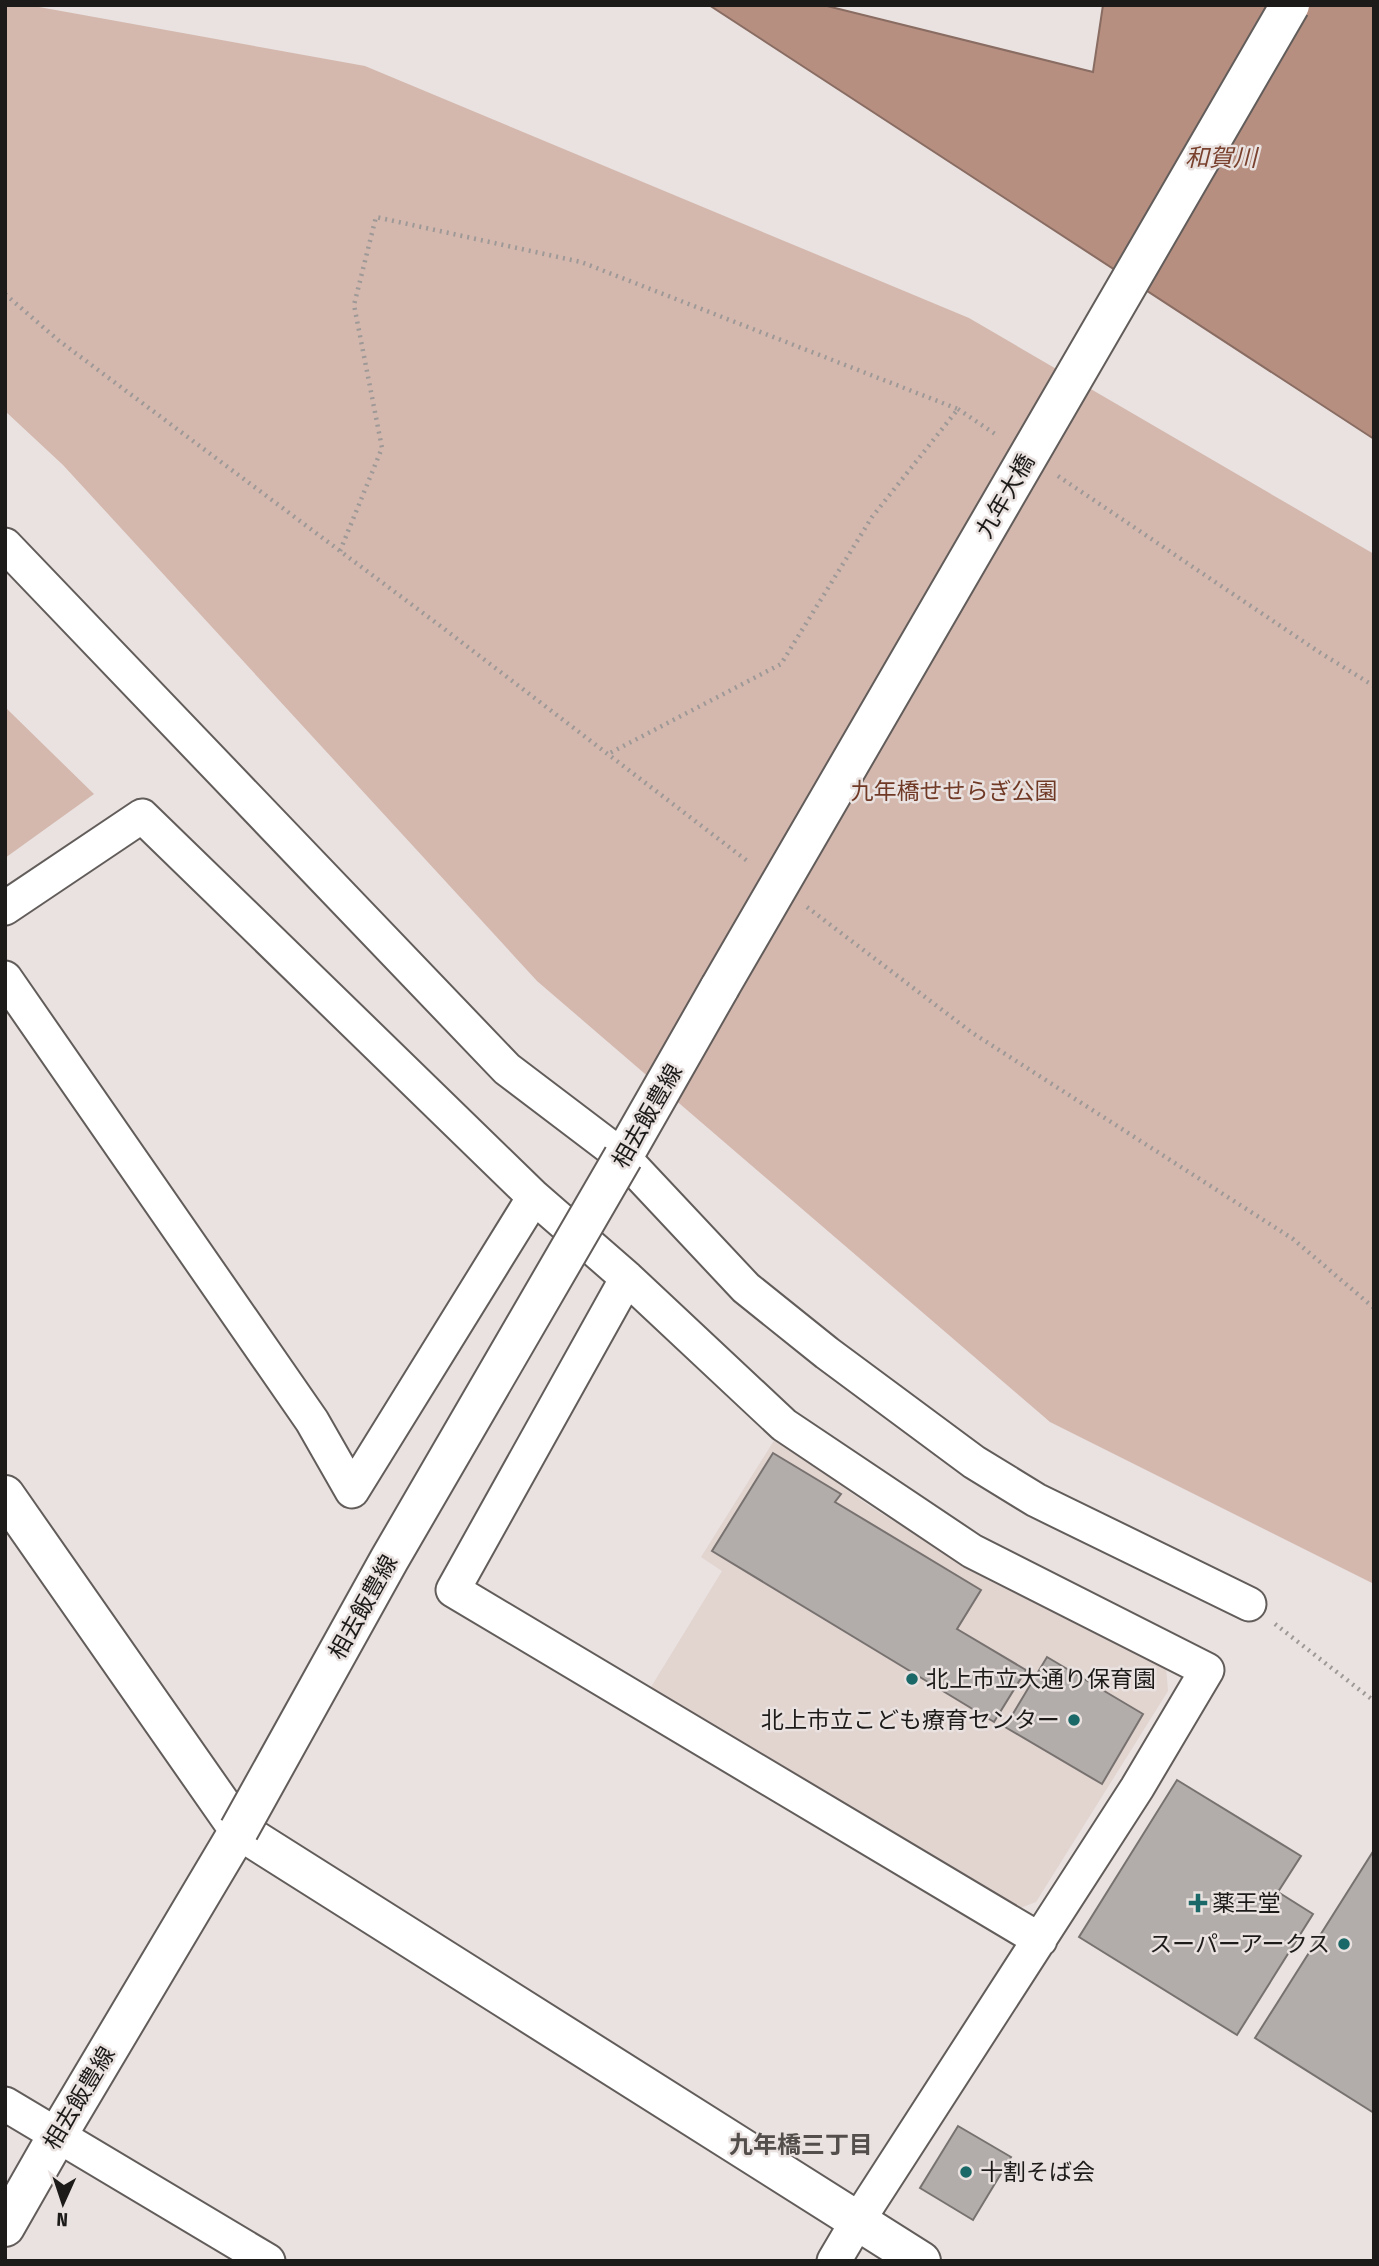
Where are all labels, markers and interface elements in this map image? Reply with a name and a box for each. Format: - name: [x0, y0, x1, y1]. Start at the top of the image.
- water label: 和賀川: [1185, 144, 1260, 172]
- street label: 九年大橋: [970, 449, 1040, 543]
- park label: 九年橋せせらぎ公園: [851, 777, 1058, 805]
- street label: 相去飯豊線: [606, 1059, 688, 1173]
- street label: 相去飯豊線: [323, 1550, 403, 1664]
- place label: 北上市立大通り保育園: [926, 1665, 1156, 1693]
- marker: 北上市立大通り保育園: [904, 1671, 920, 1687]
- place label: 北上市立こども療育センター: [761, 1706, 1060, 1734]
- marker: 北上市立こども療育センター: [1066, 1712, 1082, 1728]
- place label: 薬王堂: [1212, 1889, 1281, 1917]
- marker: 薬王堂: [1190, 1895, 1206, 1911]
- place label: スーパーアークス: [1149, 1930, 1330, 1958]
- marker: スーパーアークス: [1336, 1936, 1352, 1952]
- street label: 相去飯豊線: [37, 2042, 121, 2154]
- district label: 九年橋三丁目: [729, 2131, 873, 2159]
- place label: 十割そば会: [980, 2158, 1095, 2186]
- marker: 十割そば会: [958, 2164, 974, 2180]
- north arrow: [28, 2168, 98, 2238]
- text: N: [56, 2208, 68, 2231]

